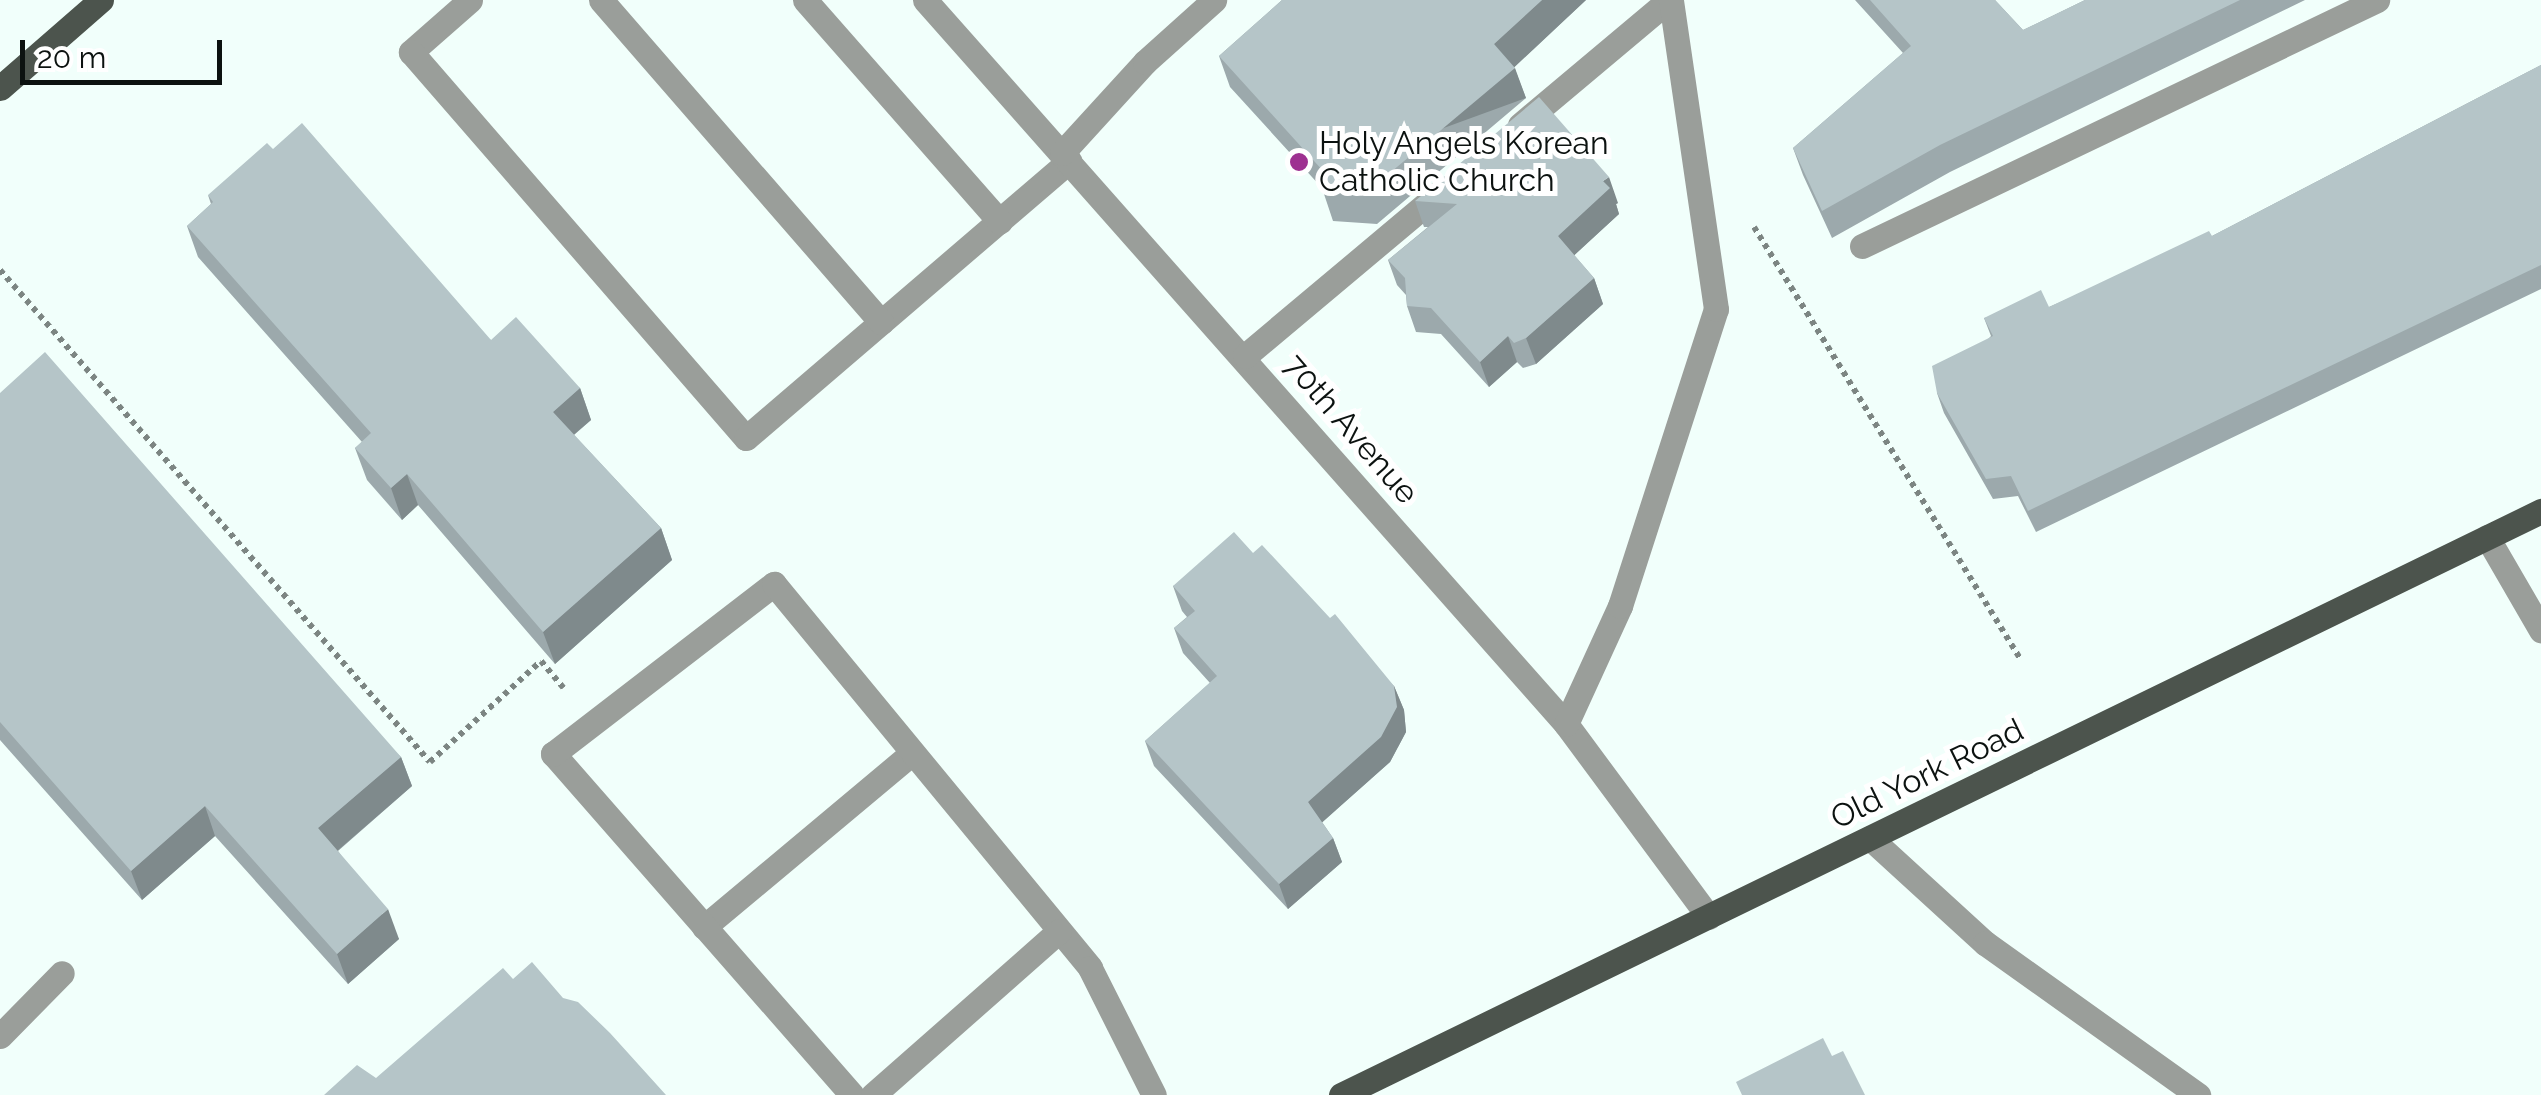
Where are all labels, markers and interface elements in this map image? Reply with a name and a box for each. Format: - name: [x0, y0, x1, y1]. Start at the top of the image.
- scale bar: [25, 20, 228, 82]
- text: 20 m: [37, 40, 106, 75]
- place label: Holy Angels Korean Catholic Church: [1319, 125, 1610, 200]
- marker: Holy Angels Korean Catholic Church: [1288, 151, 1310, 173]
- street label: 70th Avenue: [1275, 346, 1427, 512]
- street label: Old York Road: [1824, 711, 2030, 837]

